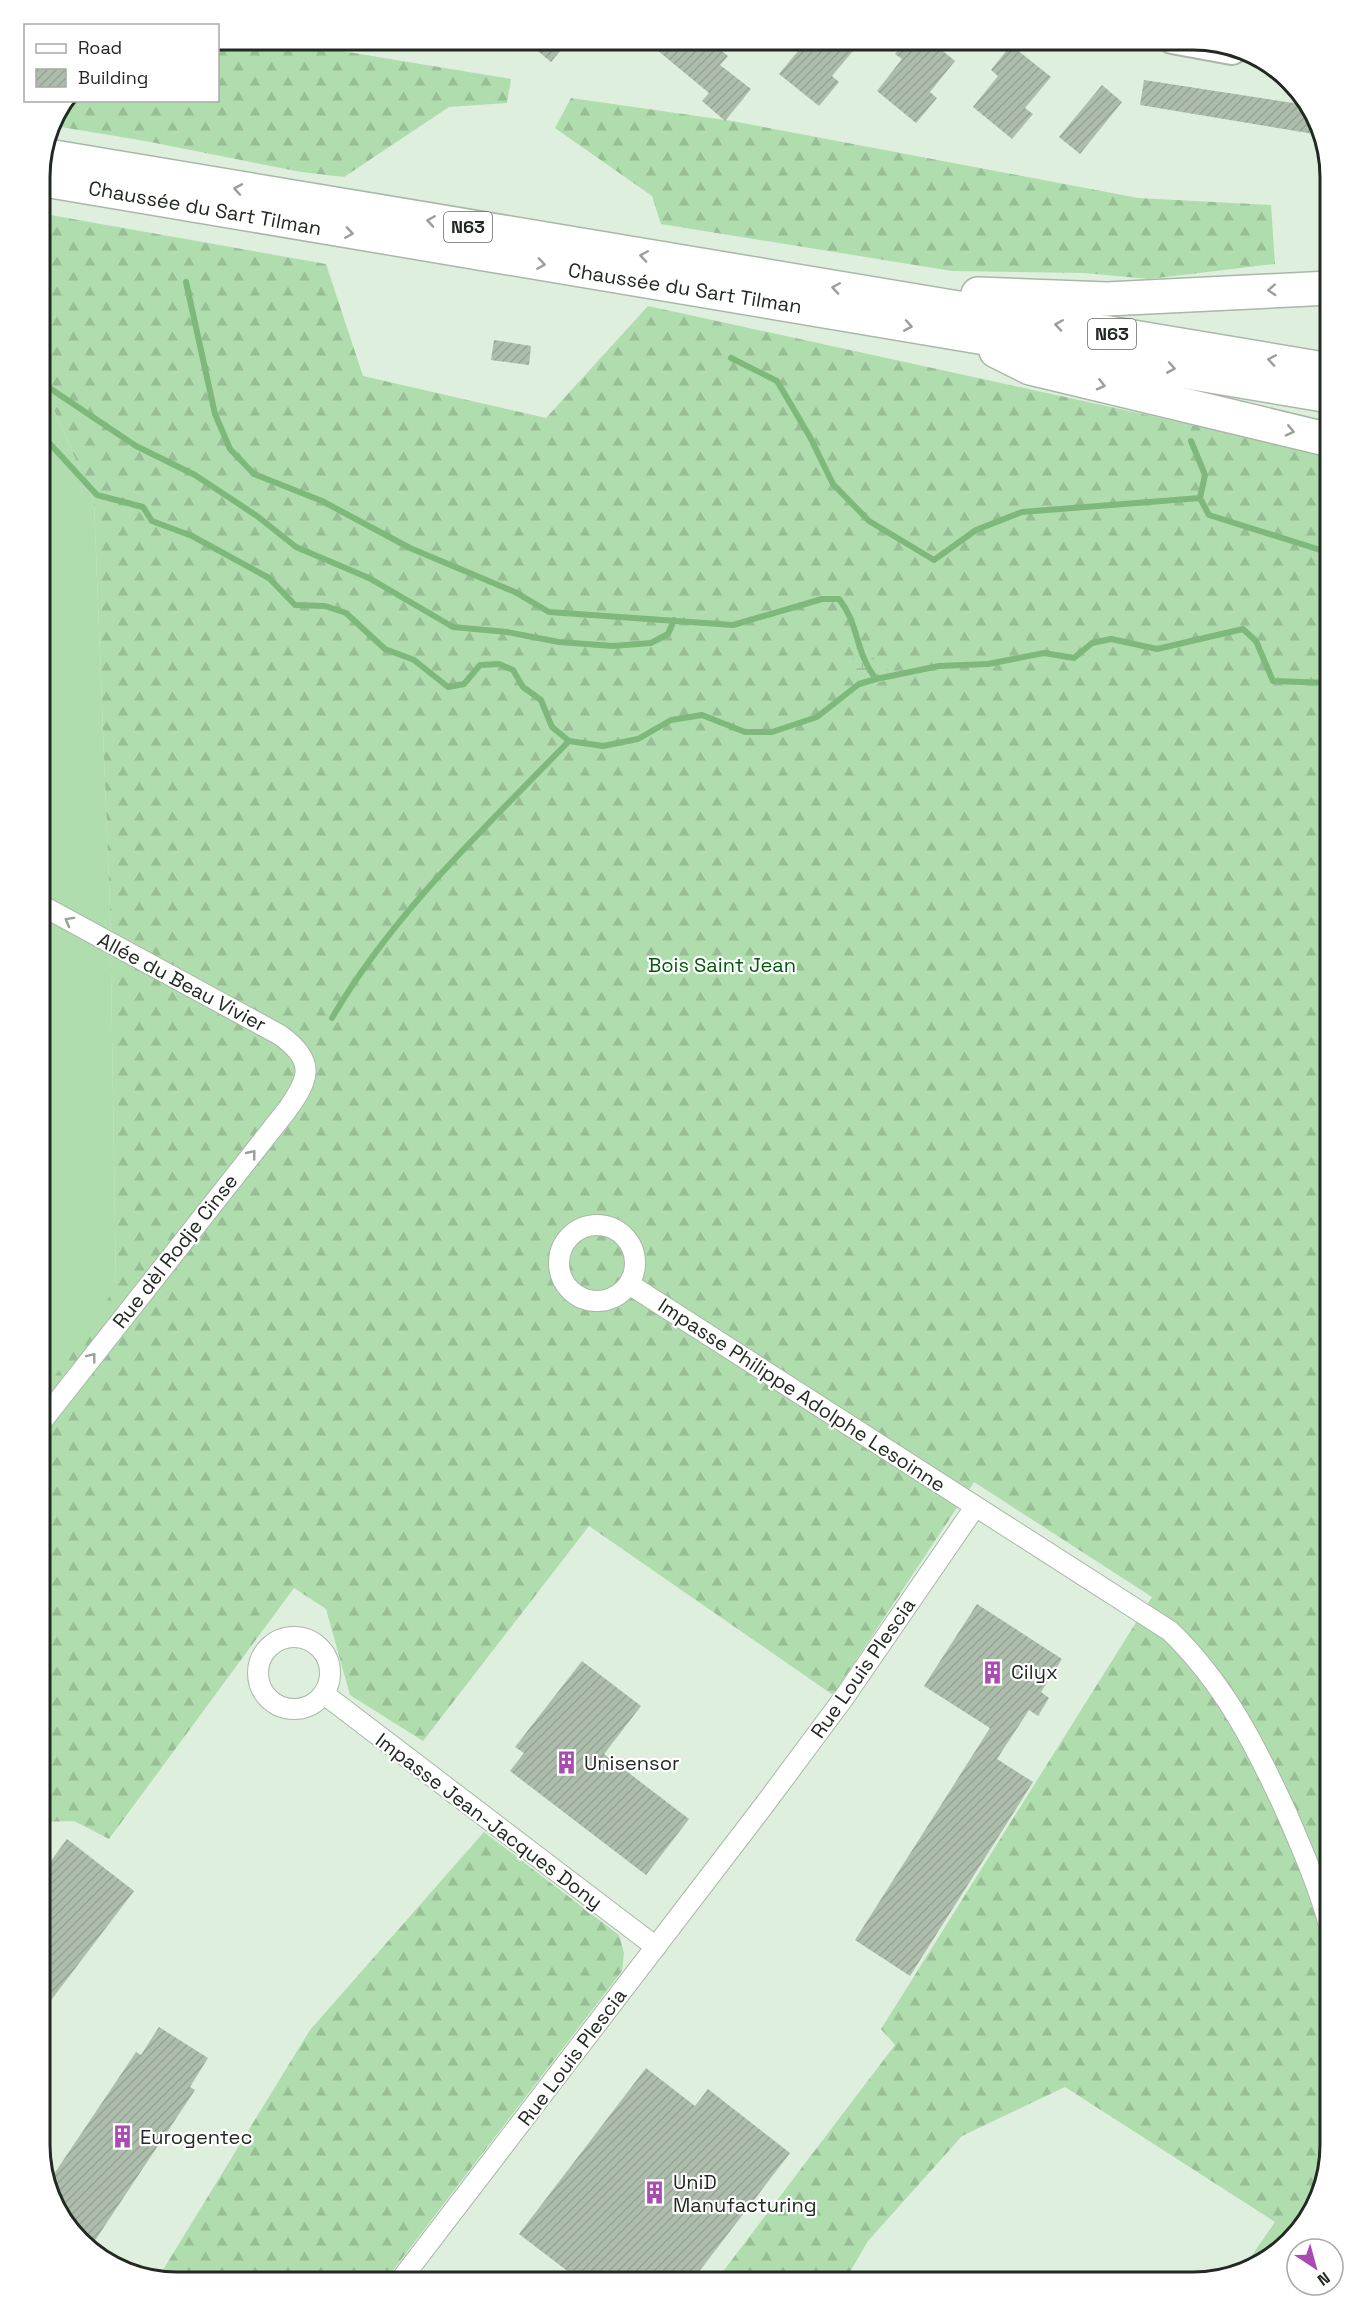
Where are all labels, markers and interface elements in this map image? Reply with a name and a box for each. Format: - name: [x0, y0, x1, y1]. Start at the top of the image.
- legend: [24, 24, 219, 102]
- text: Road: [78, 36, 122, 59]
- text: Building: [78, 66, 148, 89]
- street label: Chaussée du Sart Tilman: [86, 175, 324, 241]
- one-way arrow: [234, 183, 243, 195]
- road number: N63: [444, 212, 492, 242]
- one-way arrow: [426, 215, 435, 227]
- one-way arrow: [344, 226, 353, 238]
- one-way arrow: [639, 250, 649, 263]
- street label: Chaussée du Sart Tilman: [566, 257, 804, 319]
- one-way arrow: [536, 258, 546, 270]
- one-way arrow: [832, 282, 842, 295]
- one-way arrow: [1267, 283, 1276, 296]
- one-way arrow: [1055, 319, 1065, 332]
- road number: N63: [1088, 319, 1136, 349]
- one-way arrow: [904, 320, 913, 332]
- one-way arrow: [1268, 354, 1278, 367]
- one-way arrow: [1166, 362, 1175, 374]
- one-way arrow: [1095, 378, 1105, 391]
- one-way arrow: [1285, 423, 1295, 436]
- one-way arrow: [65, 917, 76, 929]
- street label: Allée du Beau Vivier: [93, 927, 271, 1037]
- park label: Bois Saint Jean: [648, 952, 796, 978]
- one-way arrow: [244, 1150, 255, 1161]
- street label: Rue dèl Rodje Cinse: [107, 1169, 243, 1333]
- street label: Impasse Philippe Adolphe Lesoinne: [653, 1292, 951, 1498]
- one-way arrow: [85, 1352, 96, 1363]
- street label: Rue Louis Plescia: [805, 1593, 921, 1743]
- building icon: Cilyx: [980, 1659, 1006, 1685]
- place label: Cilyx: [1011, 1659, 1058, 1685]
- street label: Impasse Jean-Jacques Dony: [370, 1727, 608, 1915]
- building icon: Unisensor: [553, 1750, 579, 1776]
- place label: Unisensor: [584, 1750, 680, 1776]
- street label: Rue Louis Plescia: [512, 1983, 632, 2131]
- building icon: Eurogentec: [109, 2124, 135, 2150]
- place label: Eurogentec: [140, 2124, 252, 2150]
- place label: UniD Manufacturing: [673, 2169, 817, 2218]
- building icon: UniD Manufacturing: [642, 2180, 668, 2206]
- north arrow: [1285, 2237, 1345, 2297]
- text: N: [1313, 2267, 1334, 2290]

